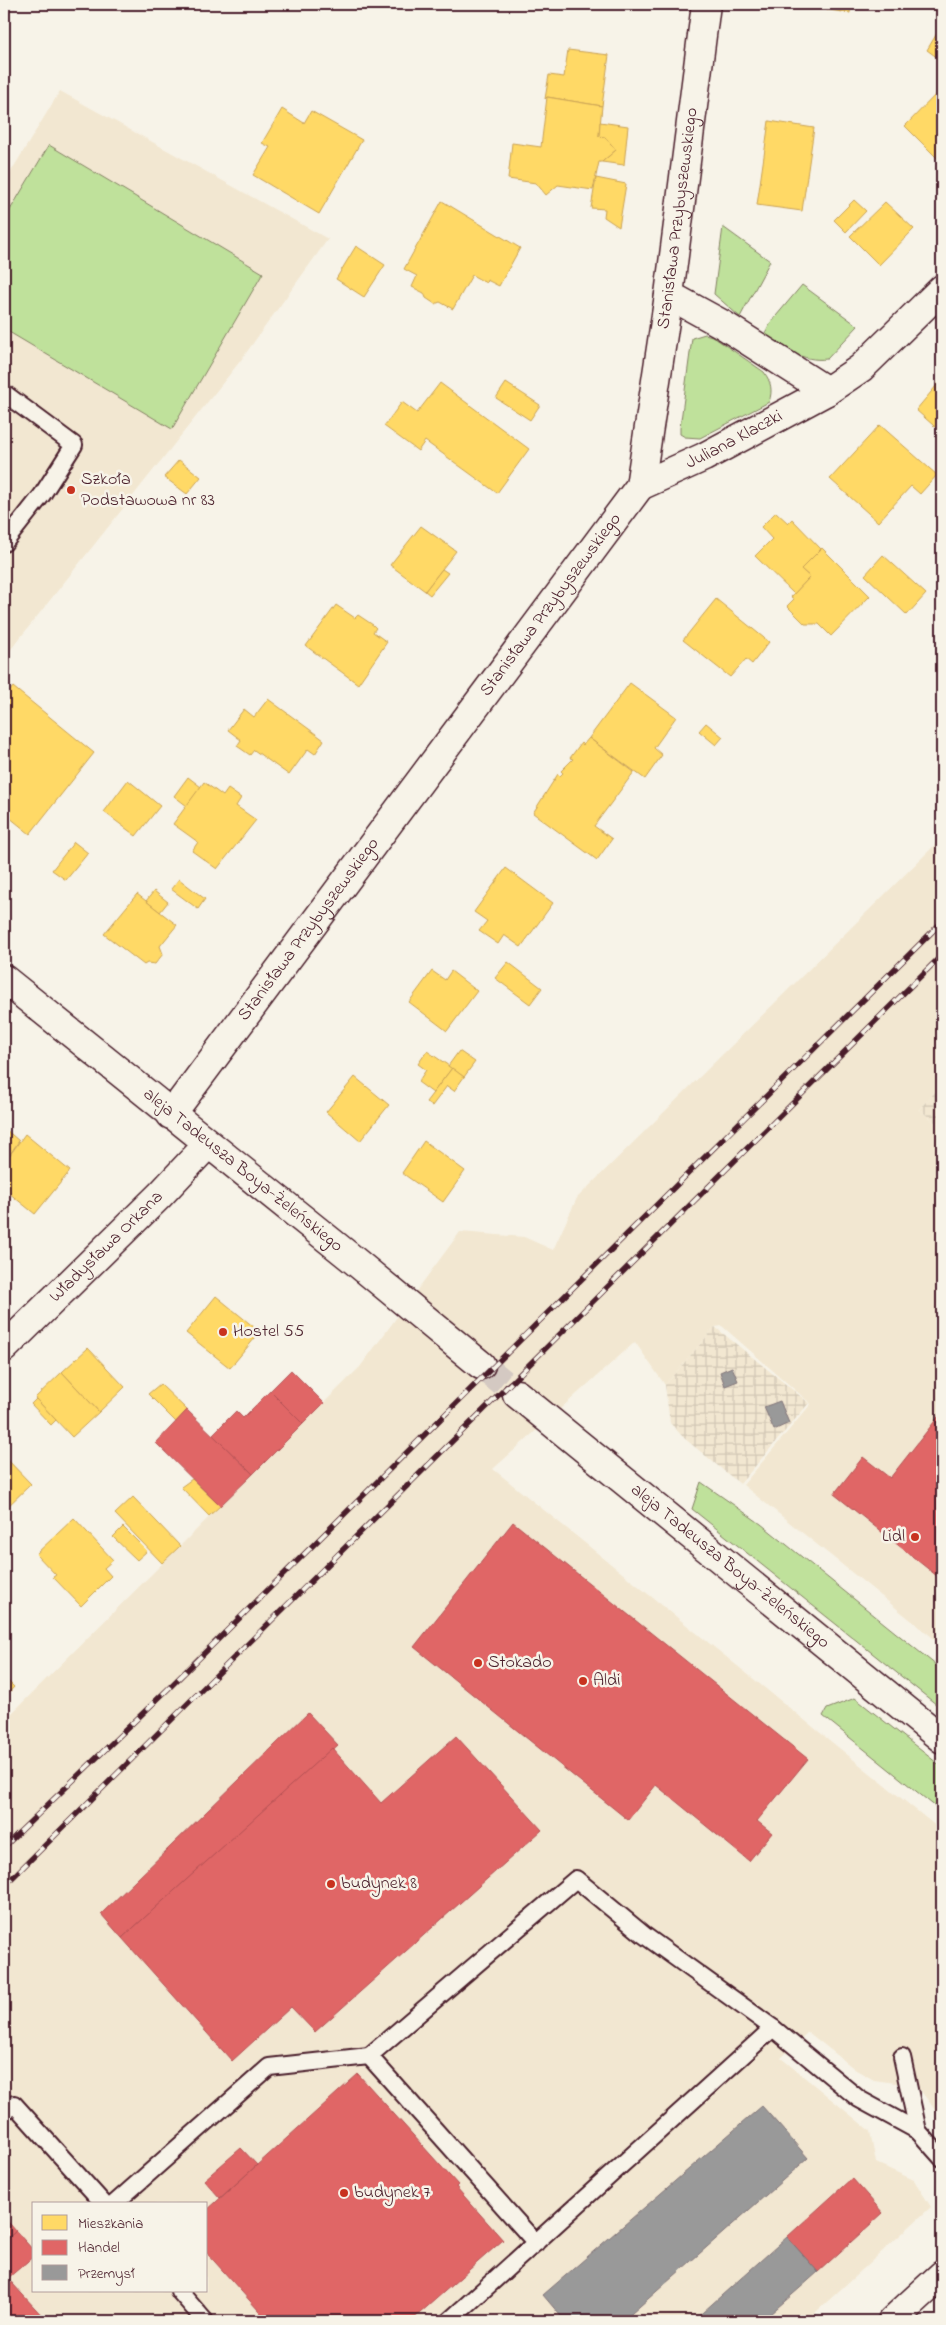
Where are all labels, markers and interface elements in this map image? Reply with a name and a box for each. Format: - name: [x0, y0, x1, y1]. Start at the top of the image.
- street label: Stanisława Przybyszewskiego: [651, 106, 706, 331]
- street label: Juliana Klaczki: [682, 404, 788, 476]
- place label: Szkoła Podstawowa nr 83: [81, 467, 215, 514]
- marker: Szkoła Podstawowa nr 83: [65, 484, 77, 496]
- street label: Stanisława Przybyszewskiego: [474, 508, 628, 702]
- street label: Stanisława Przybyszewskiego: [232, 833, 386, 1027]
- street label: aleja Tadeusza Boya-Żeleńskiego: [137, 1082, 348, 1259]
- street label: Władysława Orkana: [44, 1185, 170, 1309]
- place label: Hostel 55: [233, 1319, 304, 1345]
- marker: Hostel 55: [217, 1326, 229, 1338]
- street label: aleja Tadeusza Boya-Żeleńskiego: [624, 1478, 835, 1656]
- place label: Lidl: [882, 1524, 905, 1550]
- marker: Lidl: [909, 1531, 921, 1543]
- place label: Stokado: [488, 1650, 552, 1676]
- marker: Stokado: [472, 1657, 484, 1669]
- place label: Aldi: [593, 1668, 620, 1694]
- marker: Aldi: [577, 1675, 589, 1687]
- place label: budynek 8: [341, 1871, 417, 1897]
- marker: budynek 8: [325, 1878, 337, 1890]
- place label: budynek 7: [354, 2180, 431, 2206]
- marker: budynek 7: [338, 2187, 350, 2199]
- legend: [32, 2202, 208, 2292]
- text: Mieszkania: [78, 2213, 143, 2235]
- text: Handel: [78, 2237, 120, 2259]
- text: Przemysł: [78, 2263, 135, 2286]

